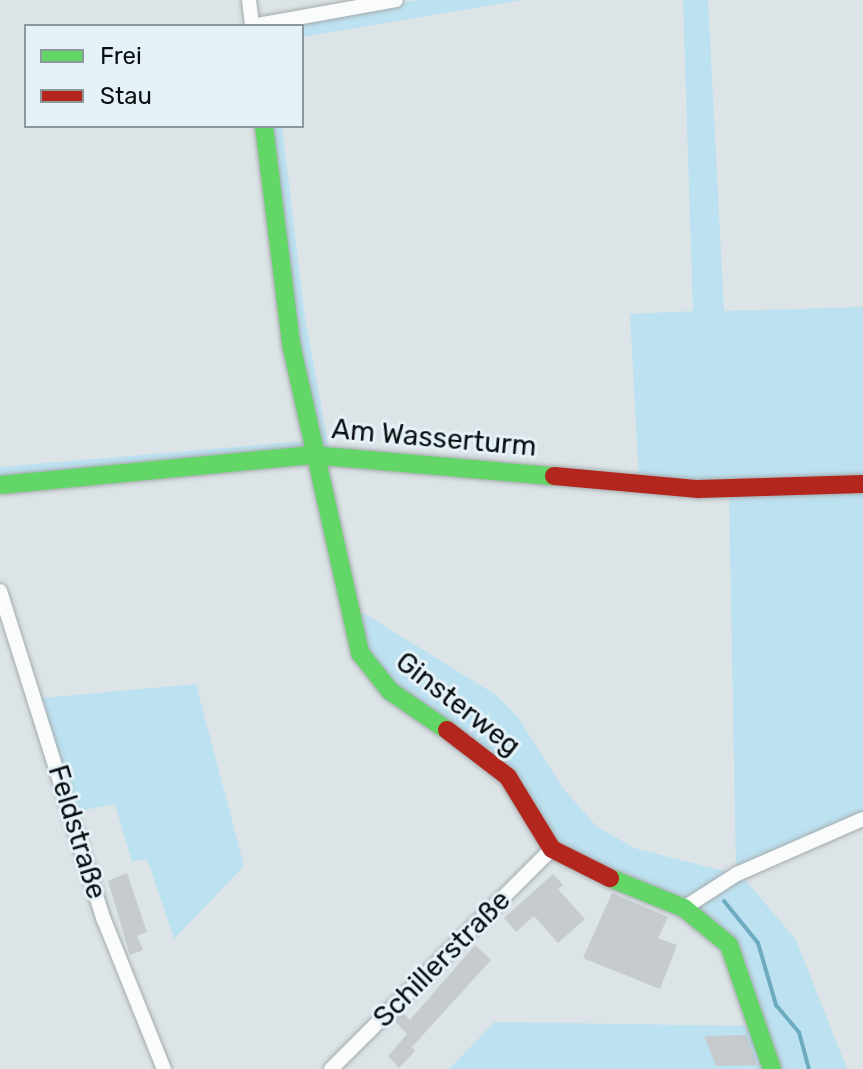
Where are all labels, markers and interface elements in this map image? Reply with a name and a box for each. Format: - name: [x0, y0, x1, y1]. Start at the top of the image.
- legend: [24, 24, 304, 128]
- text: Frei: [100, 42, 142, 70]
- text: Stau: [100, 82, 152, 110]
- street label: Am Wasserturm: [330, 412, 538, 464]
- street label: Ginsterweg: [389, 645, 527, 763]
- street label: Feldstraße: [41, 761, 113, 903]
- street label: Schillerstraße: [367, 884, 517, 1034]

